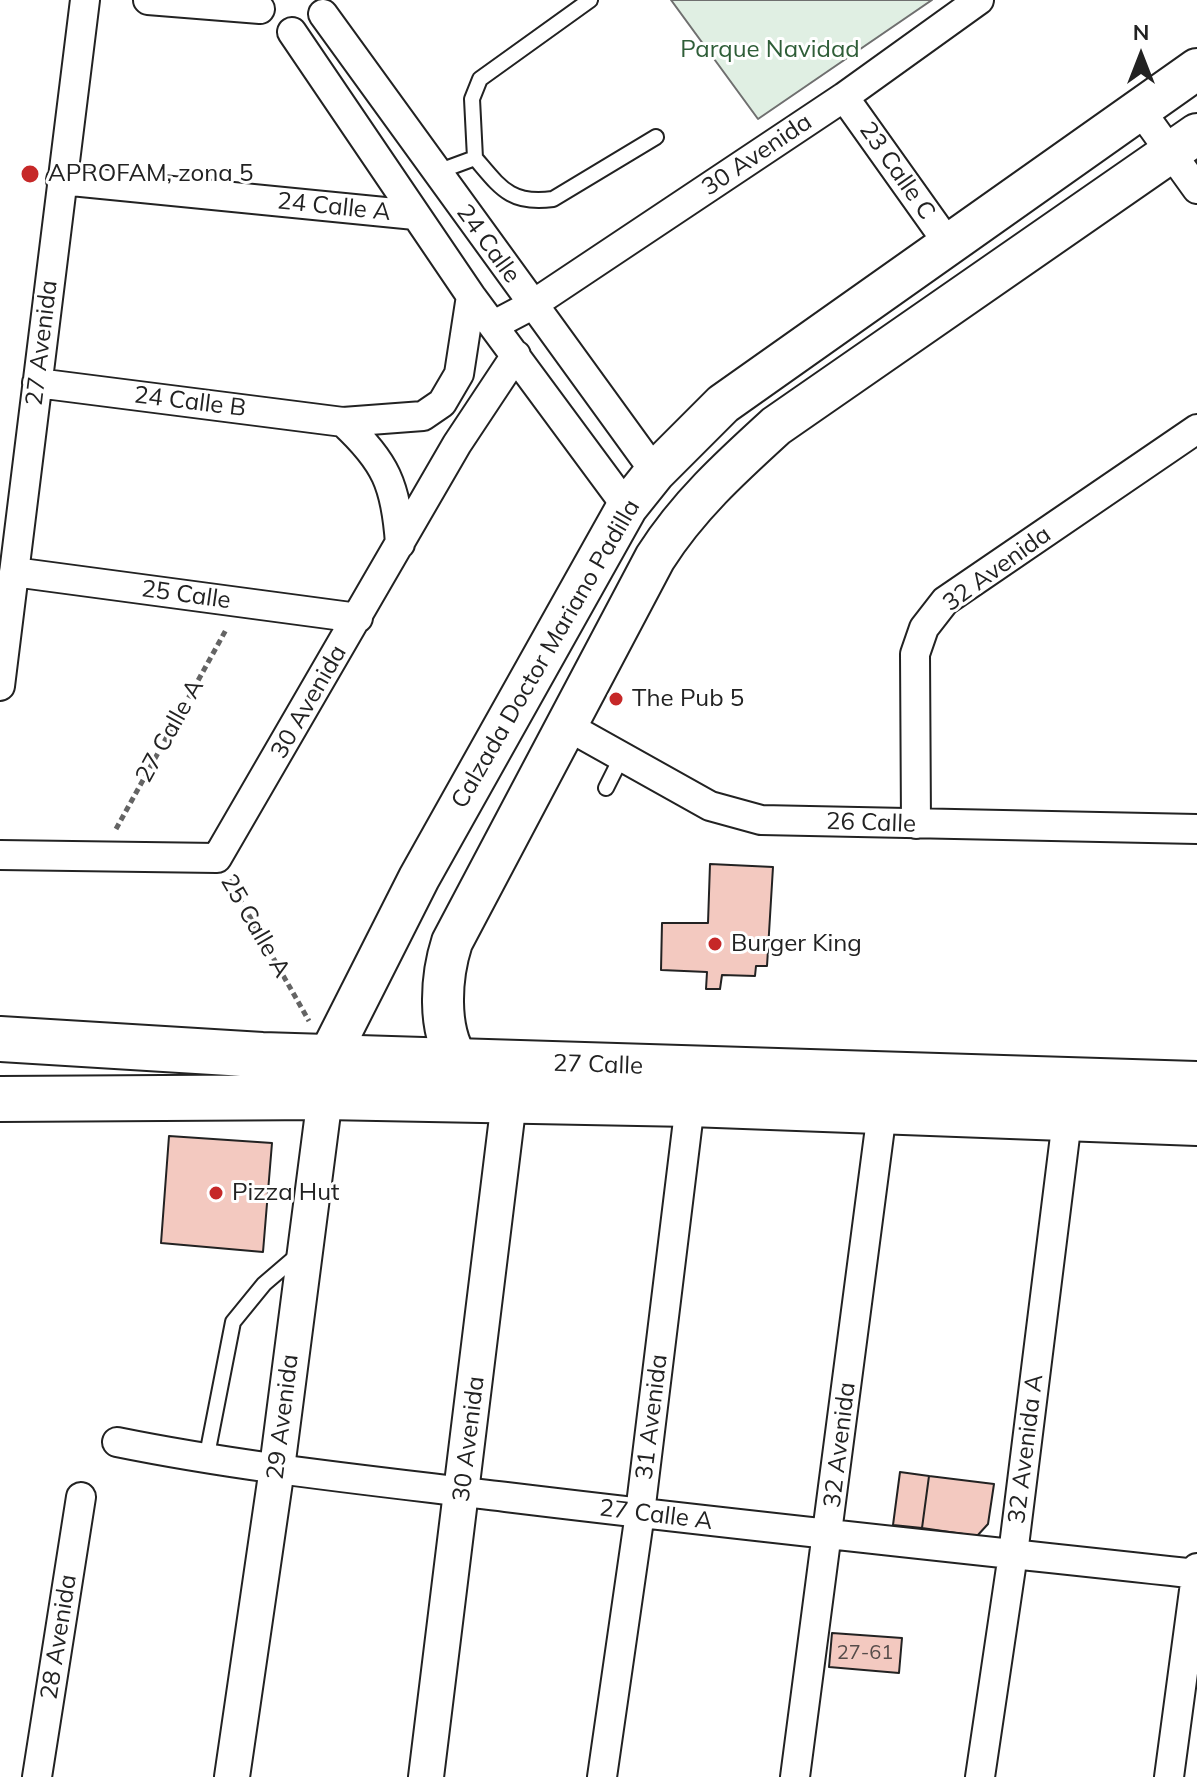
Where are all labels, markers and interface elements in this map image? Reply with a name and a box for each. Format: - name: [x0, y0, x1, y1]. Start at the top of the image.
- north arrow: [1101, 16, 1181, 96]
- text: N: [1133, 18, 1149, 46]
- park label: Parque Navidad: [680, 36, 860, 64]
- street label: 30 Avenida: [697, 108, 817, 202]
- street label: 23 Calle C: [853, 117, 941, 225]
- place label: APROFAM, zona 5: [48, 160, 253, 188]
- marker: APROFAM, zona 5: [19, 163, 41, 185]
- street label: 24 Calle A: [276, 187, 392, 227]
- street label: 24 Calle: [450, 199, 526, 289]
- street label: 27 Avenida: [20, 279, 64, 407]
- street label: 24 Calle B: [132, 381, 248, 423]
- street label: Calzada Doctor Mariano Padilla: [446, 495, 646, 813]
- street label: 32 Avenida: [937, 520, 1057, 618]
- street label: 25 Calle: [139, 574, 233, 616]
- street label: 30 Avenida: [265, 640, 353, 764]
- street label: 27 Calle A: [130, 674, 210, 788]
- place label: The Pub 5: [632, 685, 744, 713]
- marker: The Pub 5: [607, 690, 625, 708]
- street label: 26 Calle: [826, 807, 916, 839]
- street label: 25 Calle A: [214, 869, 296, 983]
- place label: Burger King: [731, 930, 862, 958]
- marker: Burger King: [706, 935, 724, 953]
- street label: 27 Calle: [553, 1049, 643, 1081]
- place label: Pizza Hut: [232, 1179, 339, 1207]
- marker: Pizza Hut: [207, 1184, 225, 1202]
- street label: 29 Avenida: [261, 1353, 305, 1481]
- street label: 31 Avenida: [630, 1353, 674, 1481]
- street label: 32 Avenida A: [1003, 1373, 1049, 1525]
- street label: 30 Avenida: [447, 1375, 491, 1503]
- street label: 32 Avenida: [818, 1381, 862, 1509]
- street label: 27 Calle A: [598, 1494, 714, 1536]
- street label: 28 Avenida: [35, 1572, 83, 1702]
- house number: 27-61: [837, 1641, 893, 1665]

